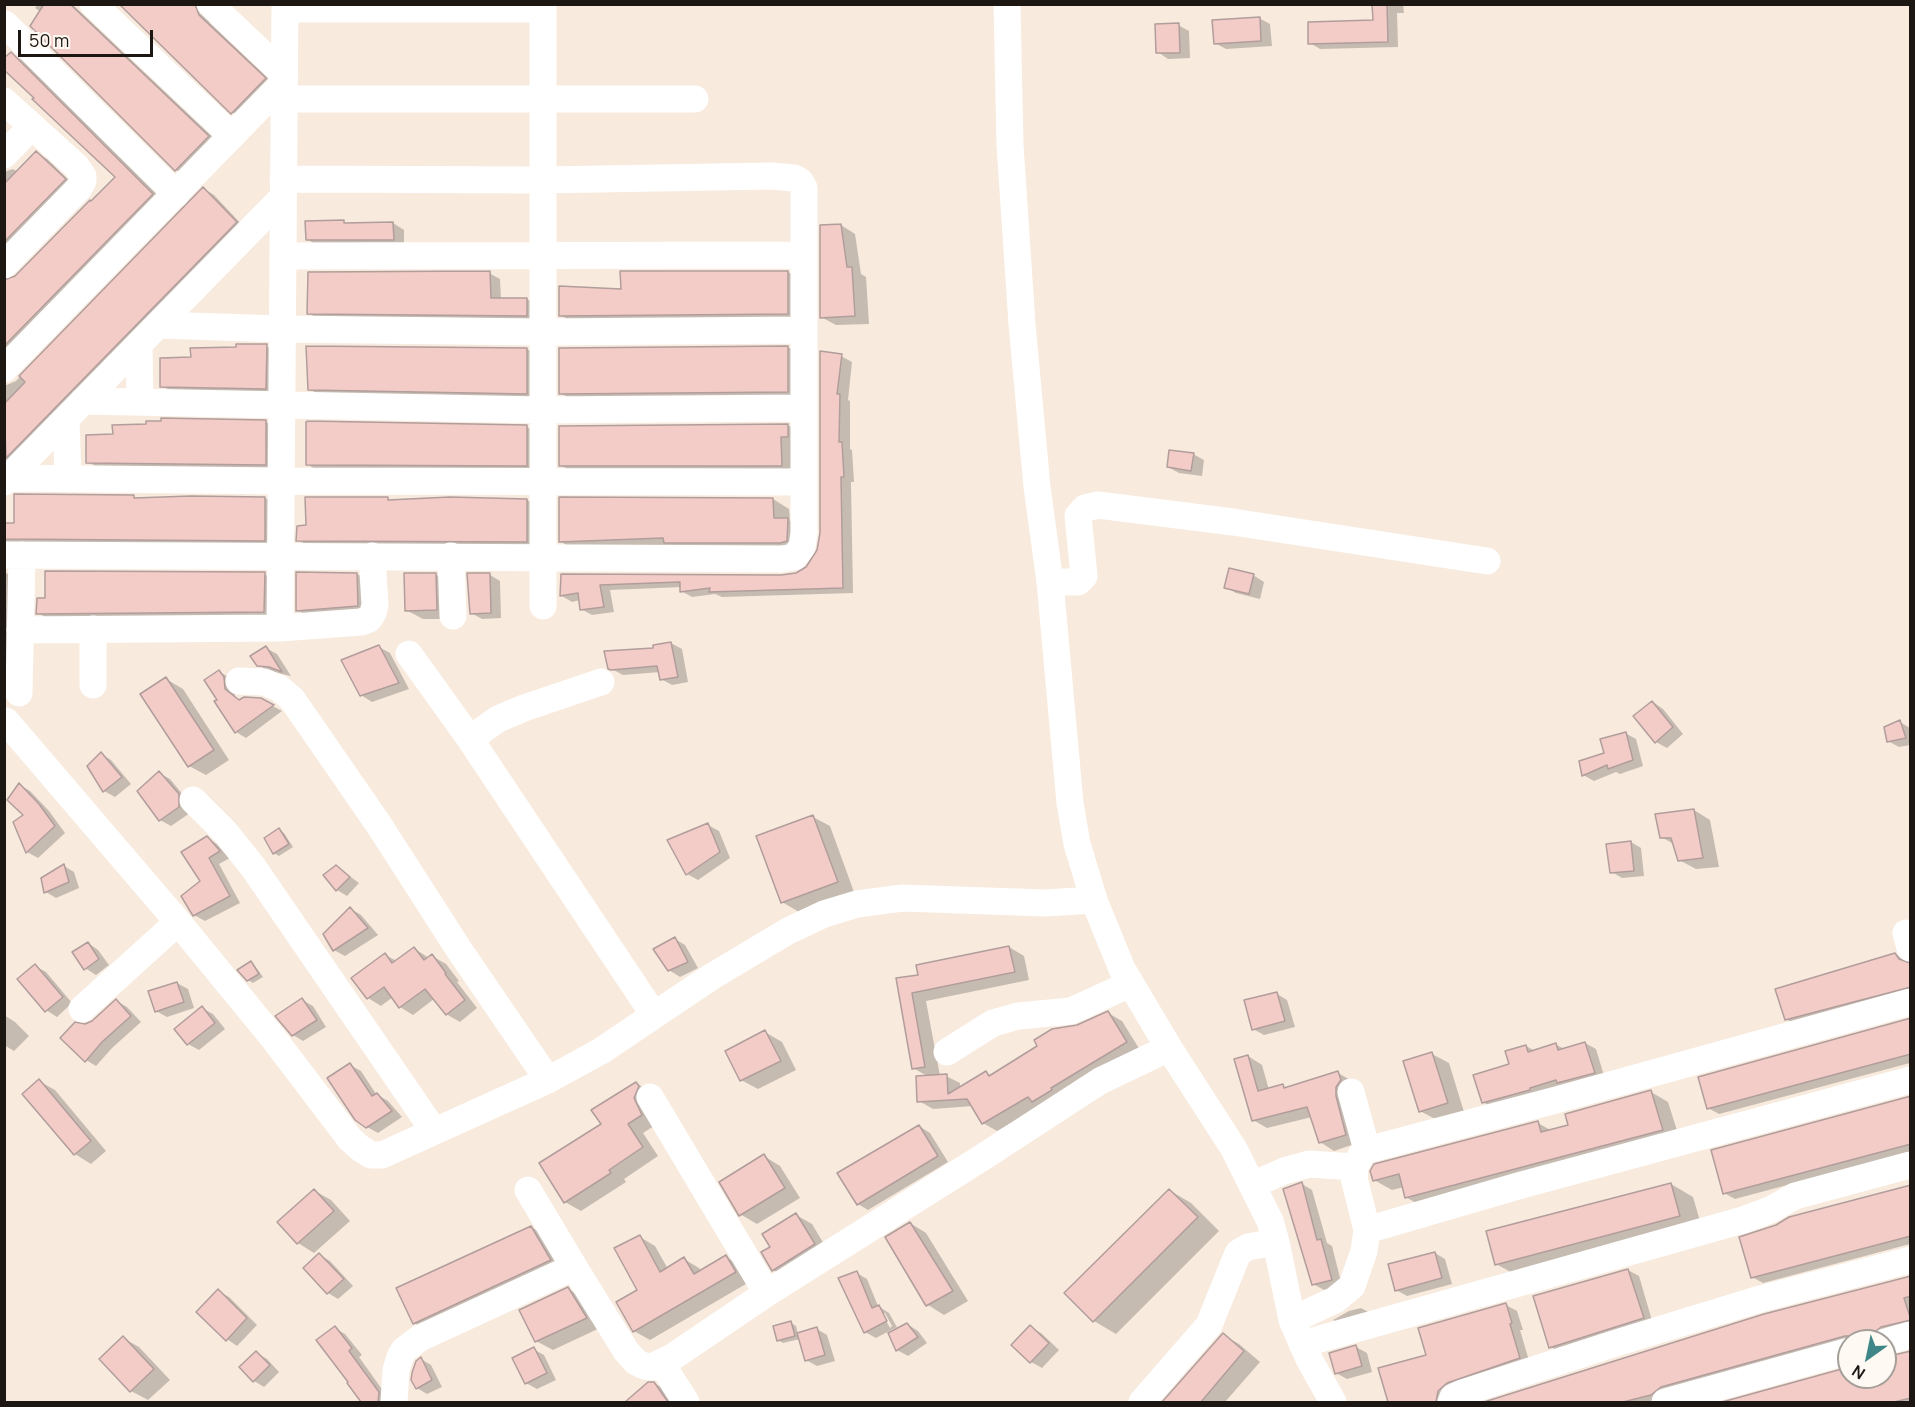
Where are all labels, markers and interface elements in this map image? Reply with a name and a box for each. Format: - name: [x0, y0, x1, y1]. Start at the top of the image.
- scale bar: [21, 18, 156, 56]
- text: 50 m: [29, 28, 69, 52]
- north arrow: [1837, 1329, 1897, 1389]
- text: N: [1847, 1360, 1869, 1385]

